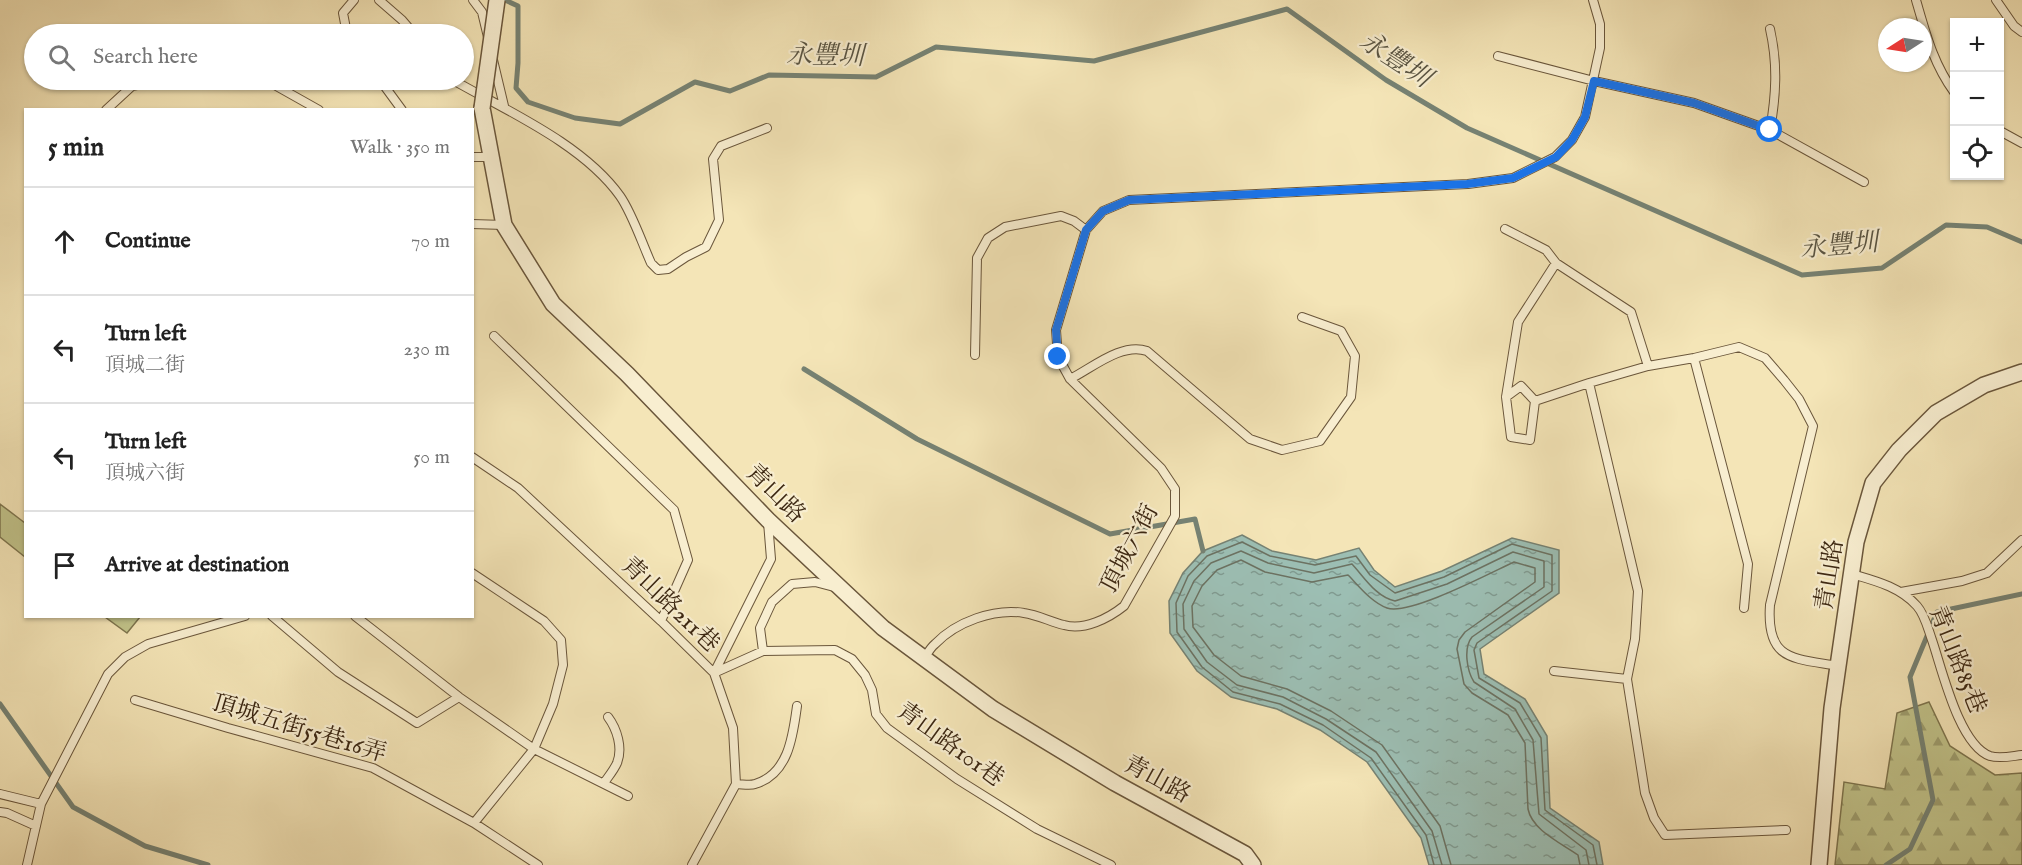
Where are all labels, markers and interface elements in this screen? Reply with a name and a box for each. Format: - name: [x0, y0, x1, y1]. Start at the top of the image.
- north arrow: [1878, 18, 1932, 72]
- map controls: [1950, 18, 2004, 180]
- button: +: [1950, 18, 2004, 72]
- search box: [24, 24, 474, 90]
- water label: 永豐圳: [1353, 25, 1440, 97]
- water label: 永豐圳: [786, 39, 868, 73]
- icon: search: [45, 41, 78, 74]
- text: Search here: [93, 43, 198, 71]
- button: −: [1950, 72, 2004, 126]
- route start: [1756, 116, 1782, 142]
- button: locate: [1950, 126, 2004, 180]
- text: 5 min: [48, 131, 104, 164]
- text: Walk · 350 m: [350, 135, 450, 160]
- icon: ahead: [48, 225, 81, 258]
- water label: 永豐圳: [1799, 226, 1883, 266]
- text: Continue: [105, 227, 191, 255]
- text: 70 m: [411, 229, 450, 254]
- text: Turn left: [105, 320, 187, 348]
- icon: left: [48, 333, 81, 366]
- text: 230 m: [404, 337, 450, 362]
- route end: [1044, 343, 1070, 369]
- text: 頂城二街: [105, 353, 185, 378]
- text: Turn left: [105, 428, 187, 456]
- icon: left: [48, 441, 81, 474]
- text: 50 m: [413, 445, 450, 470]
- street label: 青山路: [739, 458, 811, 530]
- text: 頂城六街: [105, 461, 185, 486]
- street label: 頂城六街: [1094, 499, 1166, 599]
- street label: 青山路: [1809, 537, 1851, 613]
- icon: arrive: [48, 549, 81, 582]
- street label: 青山路211巷: [614, 550, 726, 660]
- text: Arrive at destination: [105, 551, 289, 579]
- street label: 青山路85巷: [1921, 601, 1993, 719]
- street label: 頂城五街55巷16弄: [208, 688, 390, 770]
- street label: 青山路101巷: [890, 696, 1010, 794]
- street label: 青山路: [1118, 749, 1196, 811]

